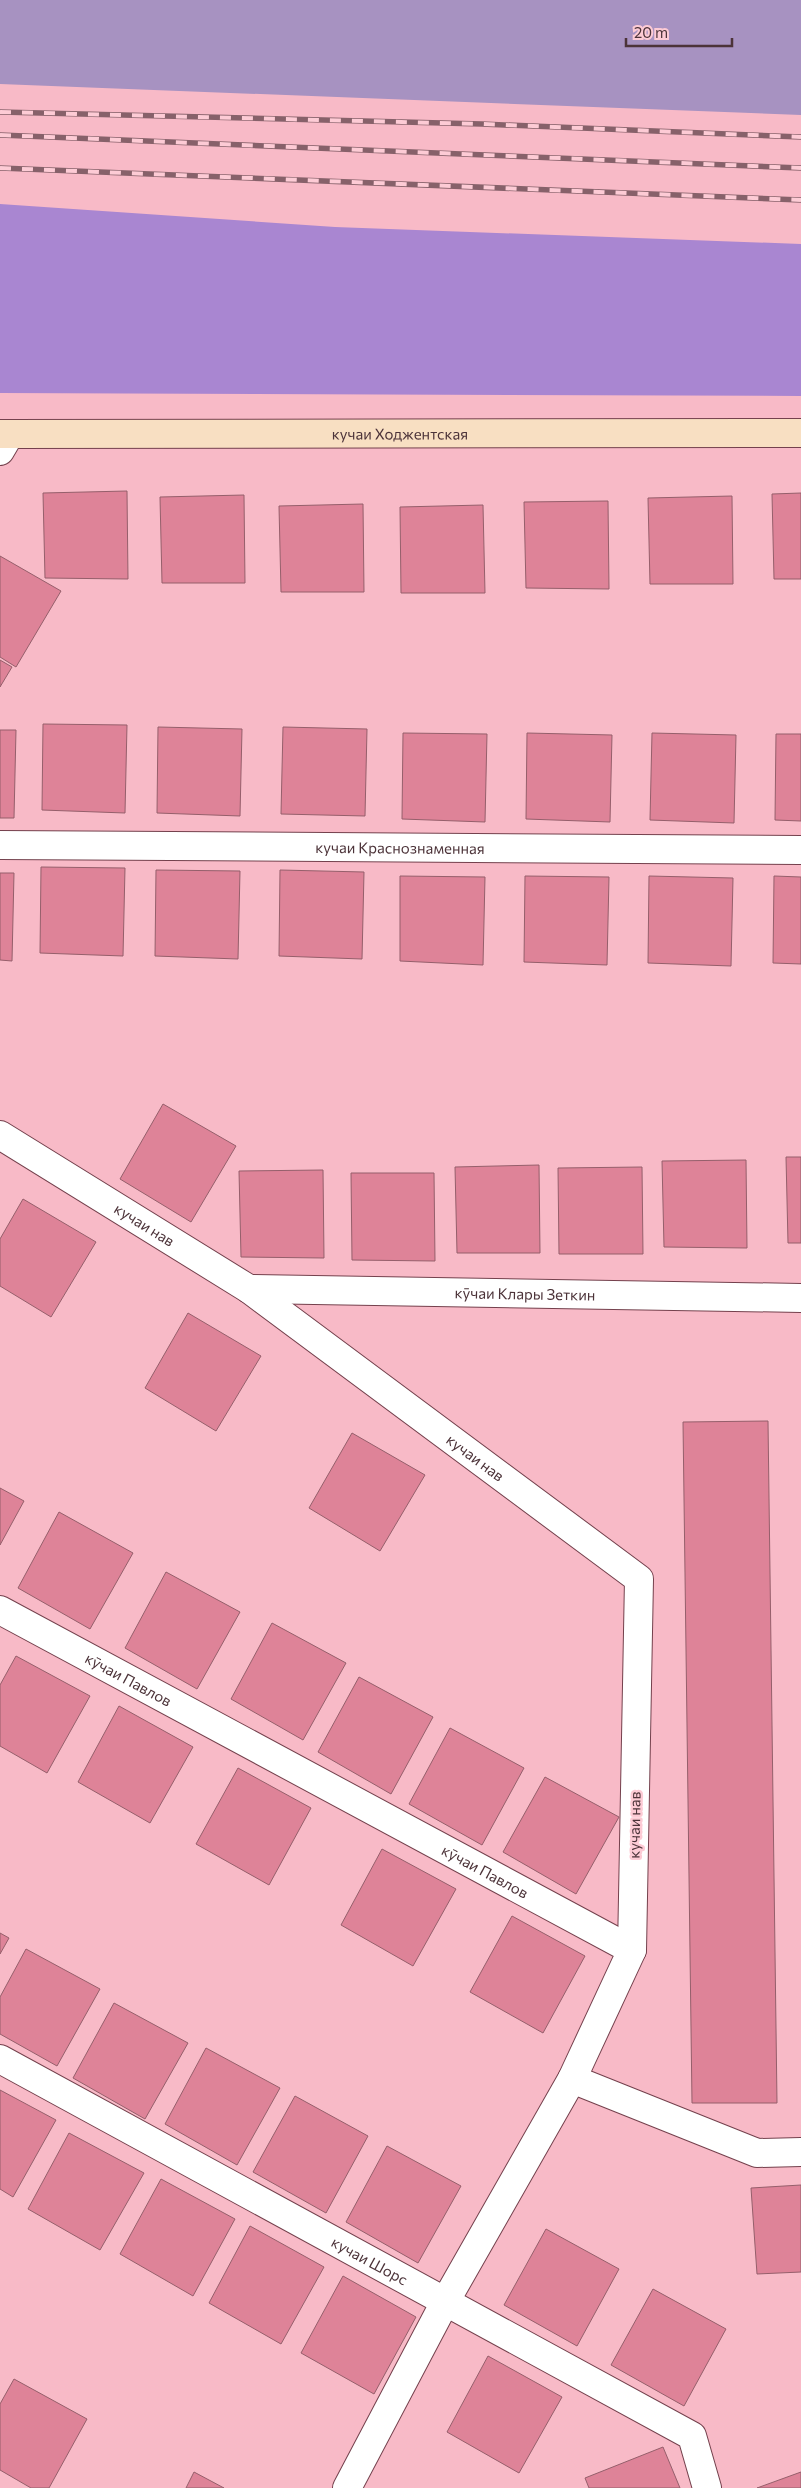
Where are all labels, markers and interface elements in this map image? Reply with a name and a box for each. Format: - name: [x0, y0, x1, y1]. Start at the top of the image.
- scale bar: [626, 15, 732, 47]
- text: 20 m: [634, 23, 668, 41]
- street label: кучаи Ходжентская: [332, 424, 468, 443]
- street label: кучаи Краснознаменная: [315, 838, 485, 857]
- street label: кучаи нав: [111, 1199, 178, 1250]
- street label: кӯчаи Клары Зеткин: [454, 1283, 596, 1304]
- street label: кучаи нав: [443, 1430, 508, 1485]
- street label: кӯчаи Павлов: [82, 1649, 175, 1710]
- street label: кучаи нав: [624, 1791, 644, 1859]
- street label: кӯчаи Павлов: [439, 1840, 532, 1902]
- street label: кучаи Шорс: [329, 2232, 411, 2288]

